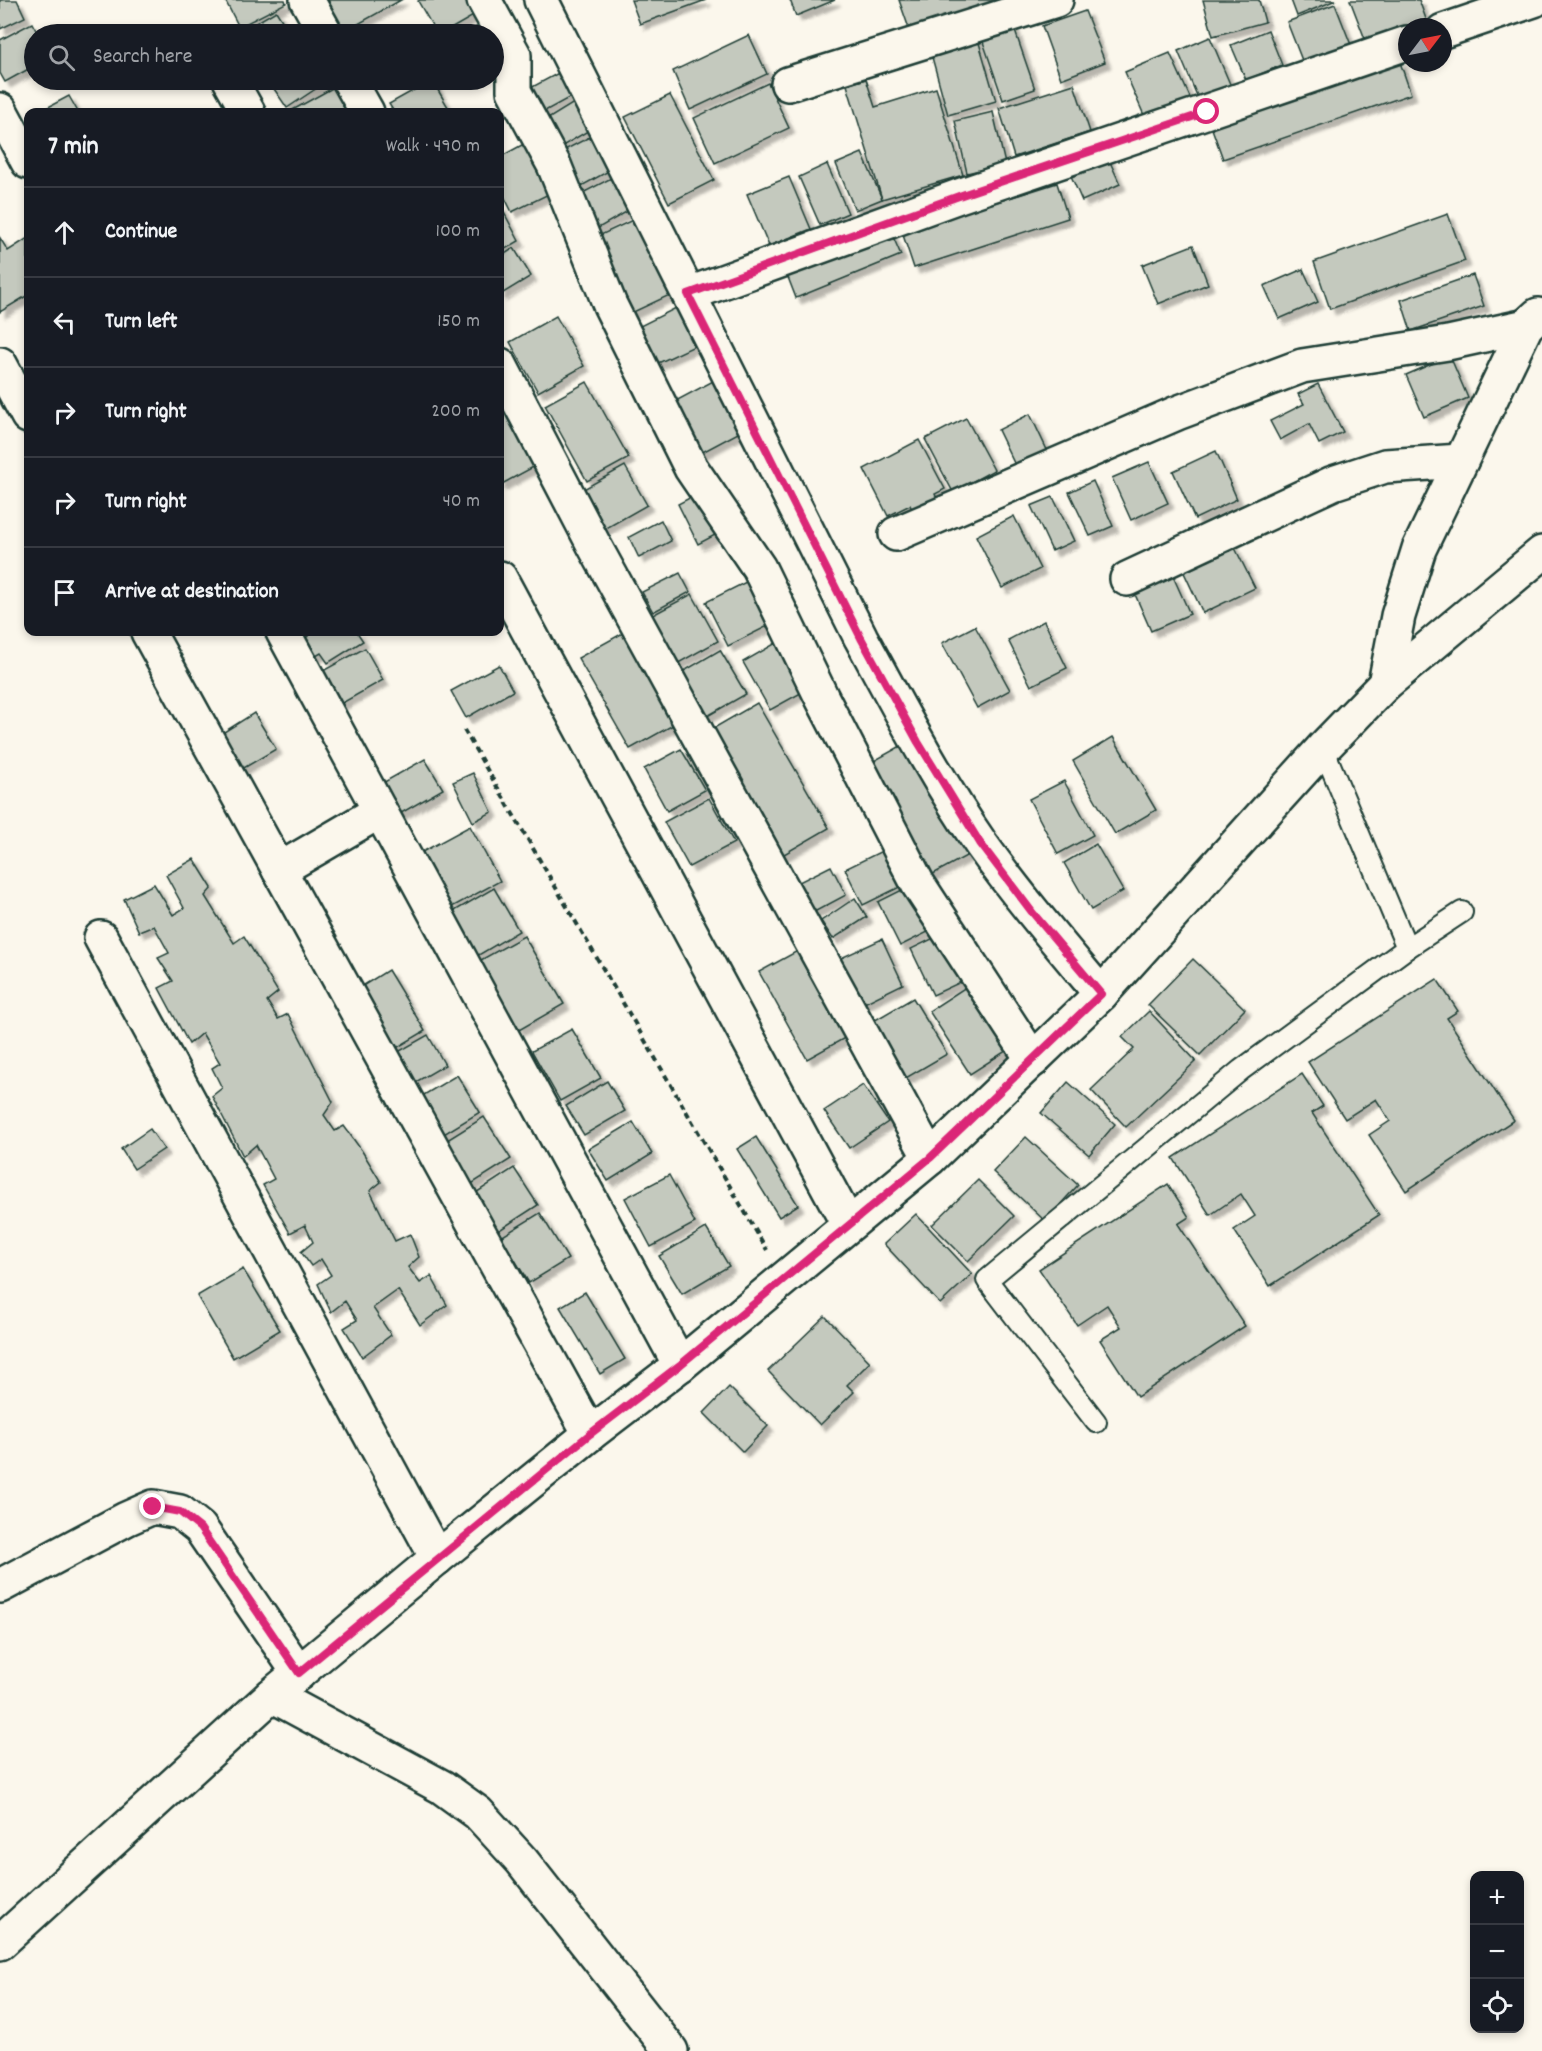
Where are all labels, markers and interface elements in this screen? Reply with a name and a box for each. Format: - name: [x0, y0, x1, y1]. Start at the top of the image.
- north arrow: [1398, 18, 1452, 72]
- search box: [24, 24, 504, 90]
- icon: search: [45, 41, 78, 74]
- text: Search here: [93, 42, 192, 73]
- route start: [1193, 98, 1219, 124]
- text: 7 min: [48, 129, 99, 166]
- text: Walk · 490 m: [386, 133, 480, 161]
- icon: ahead: [48, 216, 81, 249]
- text: Continue: [105, 217, 177, 248]
- text: 100 m: [436, 218, 480, 246]
- icon: left: [48, 306, 81, 339]
- text: Turn left: [105, 307, 177, 338]
- text: 150 m: [437, 308, 480, 336]
- icon: right: [48, 396, 81, 429]
- text: Turn right: [105, 397, 187, 428]
- text: 200 m: [431, 398, 480, 426]
- icon: right: [48, 486, 81, 519]
- text: Turn right: [105, 487, 187, 518]
- text: 40 m: [442, 488, 480, 516]
- icon: arrive: [48, 576, 81, 609]
- text: Arrive at destination: [105, 577, 279, 608]
- route end: [139, 1493, 165, 1519]
- map controls: [1470, 1871, 1524, 2033]
- button: +: [1470, 1871, 1524, 1925]
- button: −: [1470, 1925, 1524, 1979]
- button: locate: [1470, 1979, 1524, 2033]

